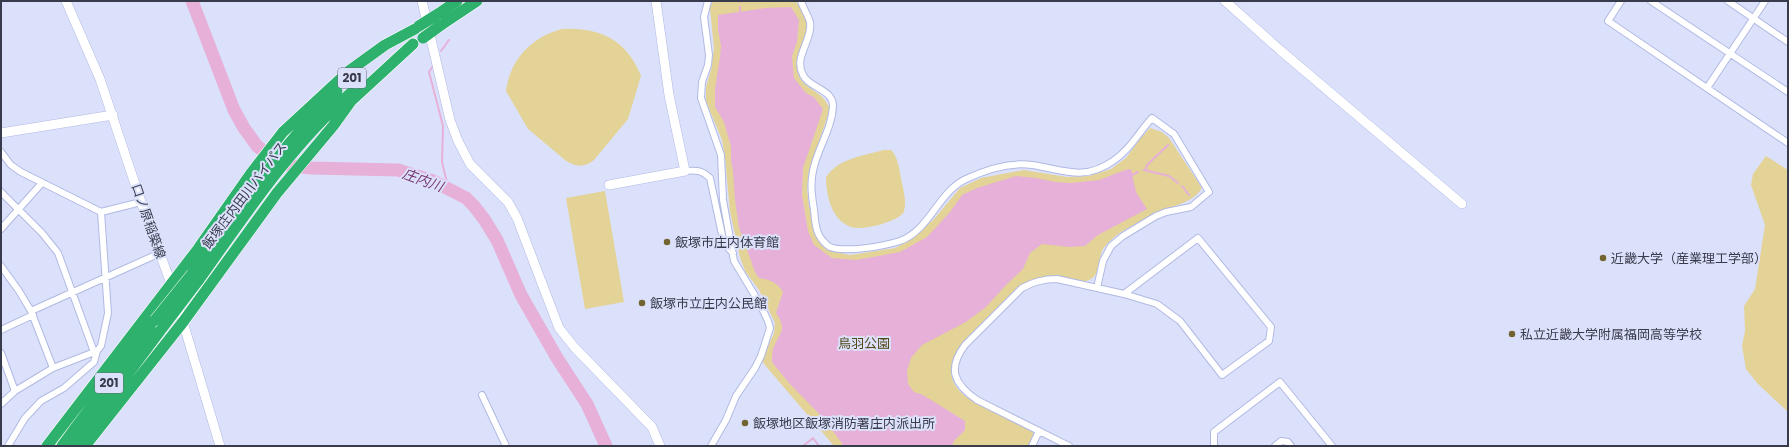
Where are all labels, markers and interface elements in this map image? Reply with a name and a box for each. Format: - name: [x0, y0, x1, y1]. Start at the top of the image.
- road number: 201: [338, 68, 366, 88]
- street label: 飯塚庄内田川バイパス: [198, 138, 291, 253]
- water label: 庄内川: [400, 163, 448, 197]
- street label: 口ノ原稲築線: [127, 181, 170, 261]
- place label: 飯塚市庄内体育館: [675, 233, 779, 252]
- marker: 飯塚市庄内体育館: [662, 237, 672, 247]
- place label: 近畿大学（産業理工学部）: [1611, 249, 1767, 268]
- marker: 近畿大学（産業理工学部）: [1598, 253, 1608, 263]
- place label: 飯塚市立庄内公民館: [650, 294, 767, 313]
- marker: 飯塚市立庄内公民館: [637, 298, 647, 308]
- place label: 私立近畿大学附属福岡高等学校: [1520, 325, 1702, 344]
- marker: 私立近畿大学附属福岡高等学校: [1507, 329, 1517, 339]
- park label: 鳥羽公園: [838, 334, 890, 353]
- road number: 201: [95, 373, 123, 393]
- place label: 飯塚地区飯塚消防署庄内派出所: [753, 414, 935, 433]
- marker: 飯塚地区飯塚消防署庄内派出所: [740, 418, 750, 428]

